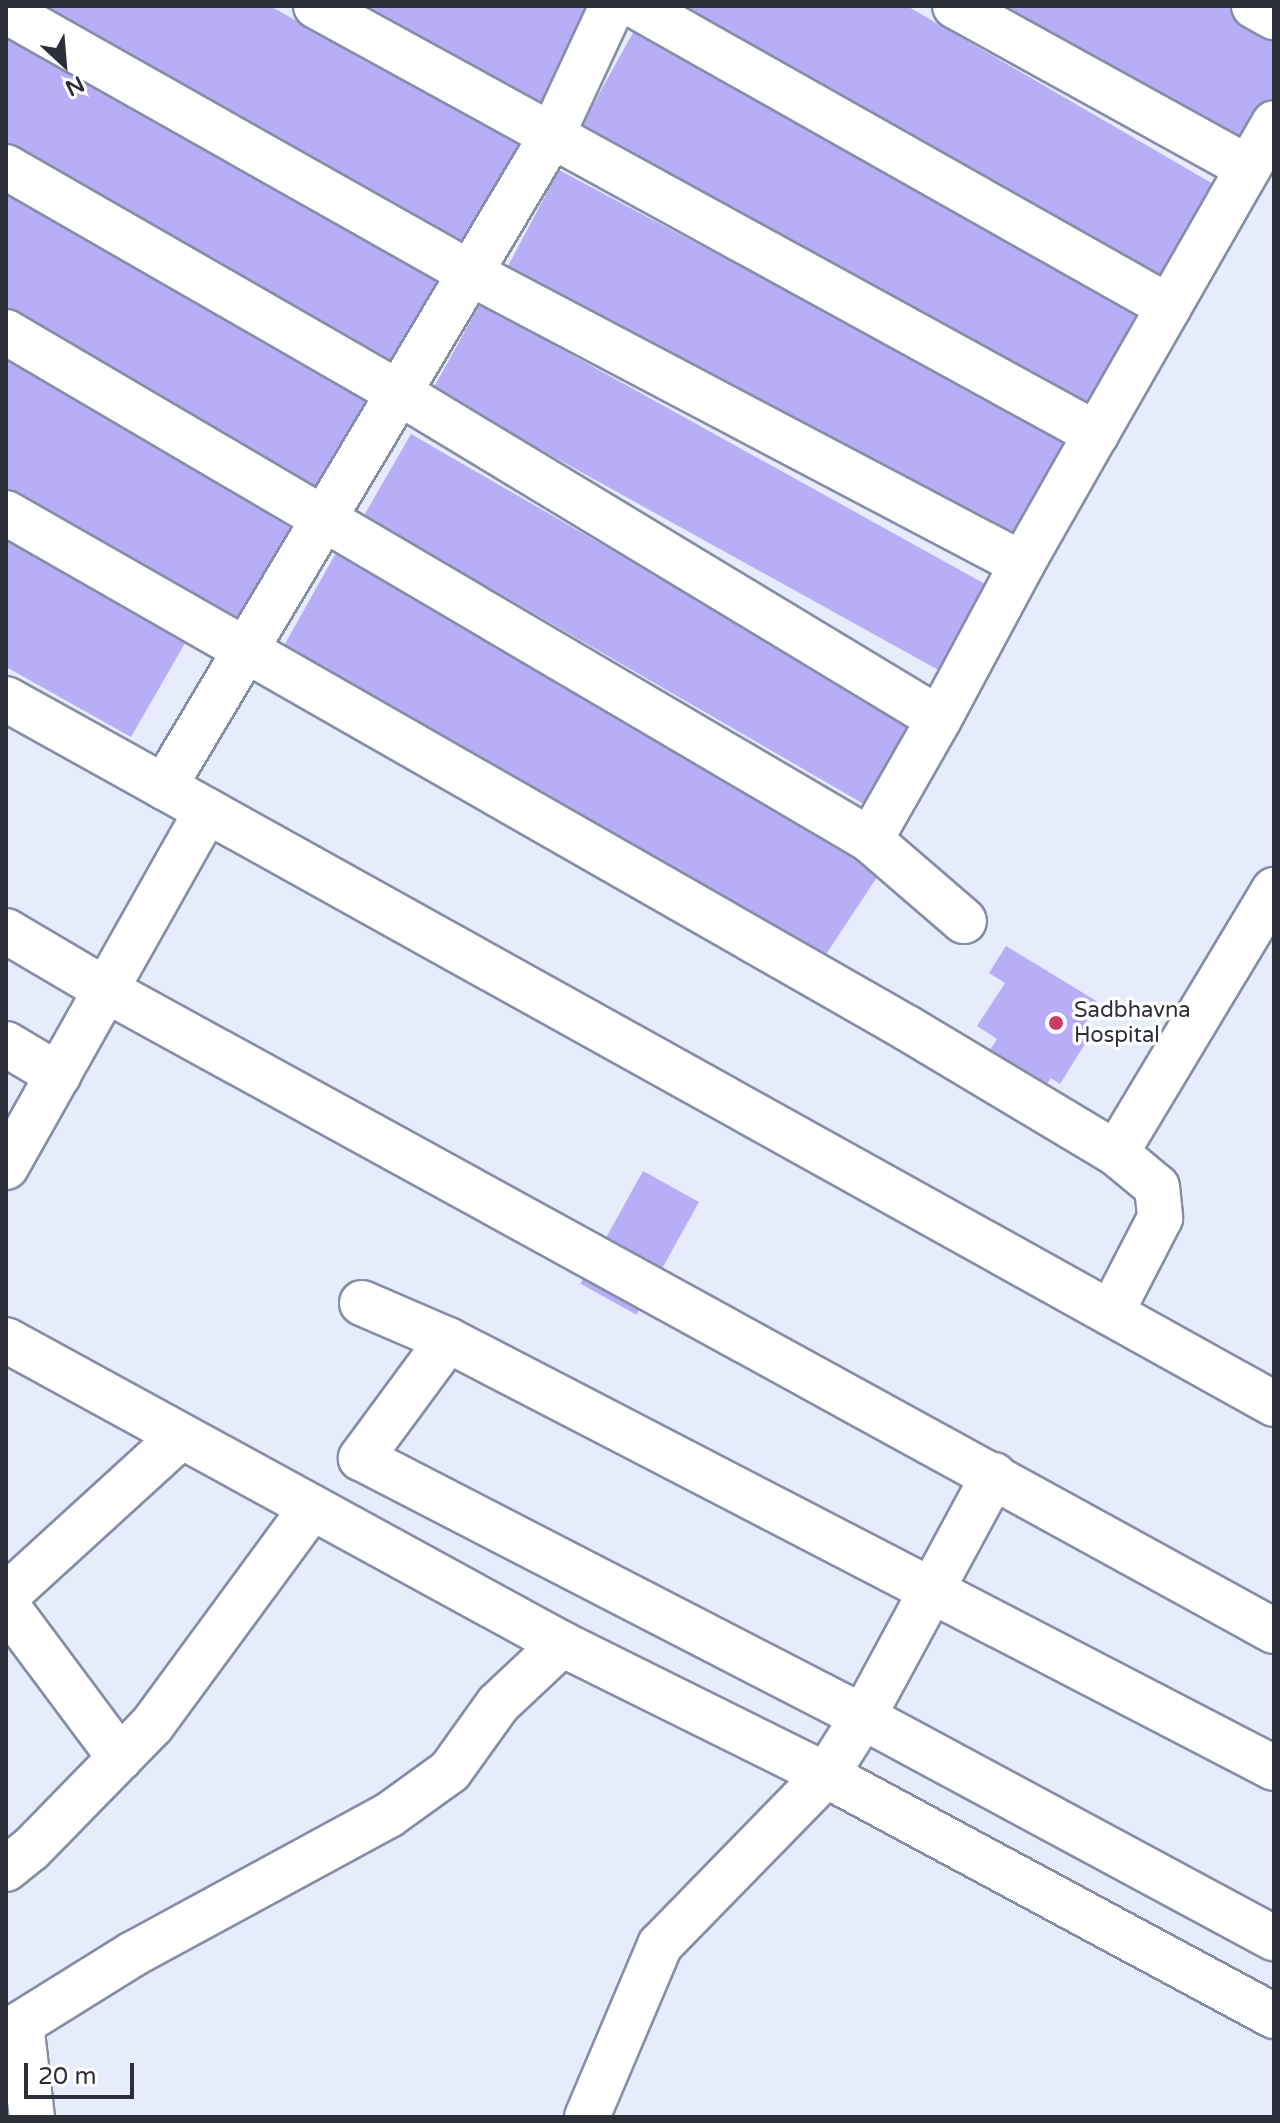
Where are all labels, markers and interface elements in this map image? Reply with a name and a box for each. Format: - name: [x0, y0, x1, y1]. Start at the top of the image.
- north arrow: [24, 24, 104, 104]
- text: N: [61, 70, 88, 101]
- place label: Sadbhavna Hospital: [1074, 997, 1191, 1048]
- marker: Sadbhavna Hospital: [1045, 1012, 1067, 1034]
- scale bar: [28, 2047, 138, 2097]
- text: 20 m: [38, 2062, 96, 2091]

